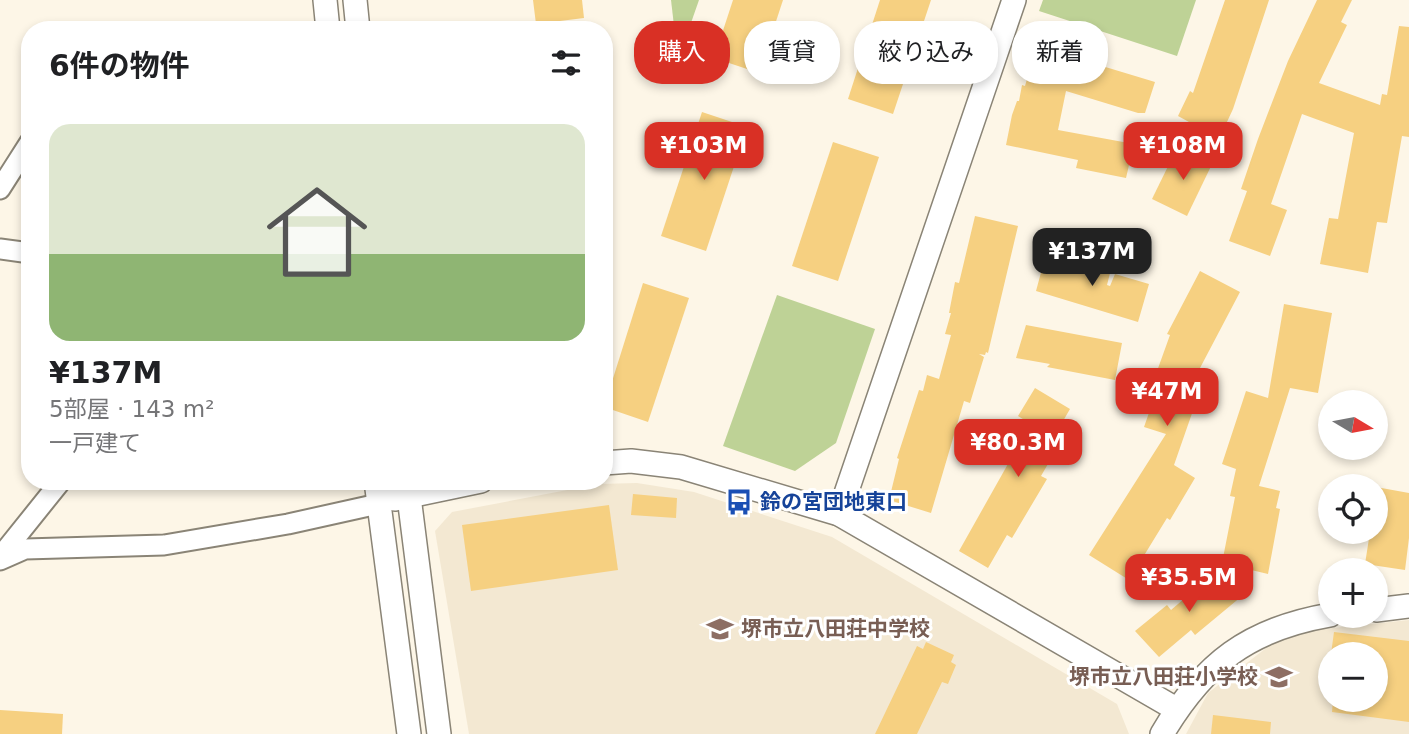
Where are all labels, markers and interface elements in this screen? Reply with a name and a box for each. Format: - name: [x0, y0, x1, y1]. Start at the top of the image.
- chip: 購入: [634, 21, 730, 84]
- chip: 賃貸: [744, 21, 840, 84]
- chip: 絞り込み: [854, 21, 998, 84]
- chip: 新着: [1012, 21, 1108, 84]
- icon: filters: [547, 44, 585, 82]
- text: 6件の物件: [49, 48, 190, 83]
- pin: ¥103M: [655, 122, 753, 182]
- pin: ¥108M: [1134, 122, 1232, 182]
- text: ¥103M: [661, 132, 747, 158]
- text: ¥108M: [1140, 132, 1226, 158]
- icon: home: [254, 169, 380, 295]
- pin: ¥137M: [1043, 229, 1141, 288]
- text: ¥137M: [1049, 238, 1135, 264]
- text: ¥137M: [49, 355, 162, 390]
- pin: ¥47M: [1126, 368, 1208, 428]
- text: ¥47M: [1132, 378, 1202, 404]
- north arrow: [1318, 390, 1388, 460]
- map controls: [1318, 390, 1388, 712]
- text: 5部屋 · 143 m²: [49, 396, 214, 422]
- pin: ¥80.3M: [961, 420, 1075, 479]
- text: ¥80.3M: [970, 429, 1066, 455]
- text: 一戸建て: [49, 430, 141, 456]
- button: locate: [1318, 474, 1388, 544]
- bus stop icon: 鈴の宮団地東口: [724, 487, 754, 517]
- place label: 鈴の宮団地東口: [760, 490, 907, 514]
- pin: ¥35.5M: [1132, 554, 1246, 614]
- button: +: [1318, 558, 1388, 628]
- text: ¥35.5M: [1141, 564, 1237, 590]
- school or university icon: 堺市立八田荘中学校: [705, 614, 735, 644]
- place label: 堺市立八田荘中学校: [741, 617, 930, 641]
- button: −: [1318, 642, 1388, 712]
- school or university icon: 堺市立八田荘小学校: [1264, 662, 1294, 692]
- place label: 堺市立八田荘小学校: [1069, 665, 1258, 689]

